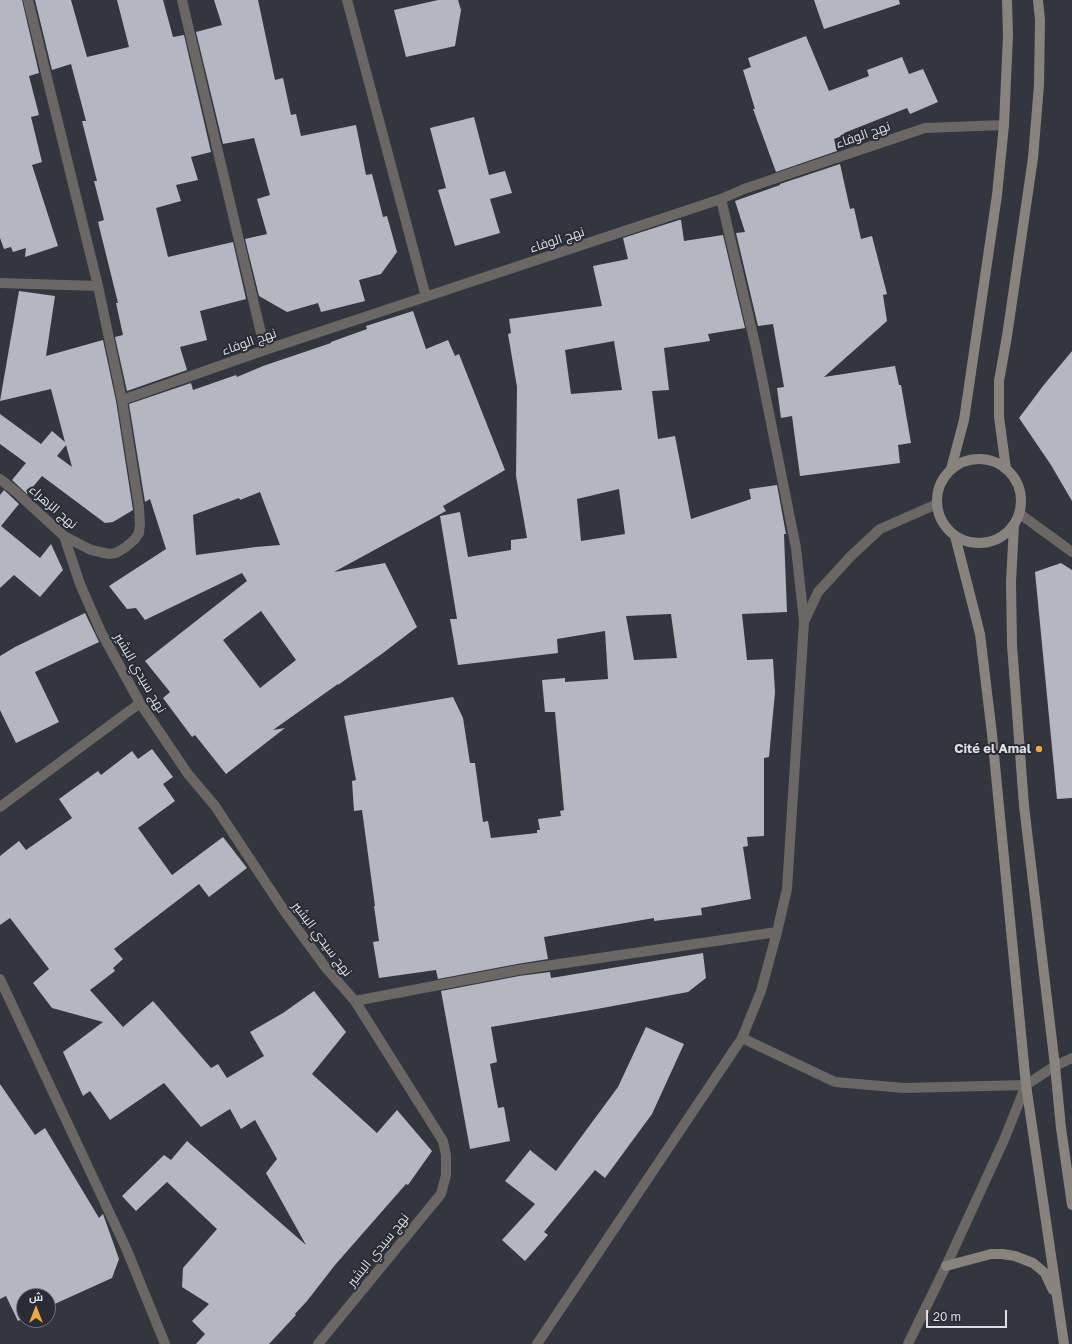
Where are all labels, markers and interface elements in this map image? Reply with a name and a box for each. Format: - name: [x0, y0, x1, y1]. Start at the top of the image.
- street label: نهج الوفاء: [834, 118, 892, 152]
- street label: نهج الوفاء: [528, 224, 586, 256]
- street label: نهج الوفاء: [220, 325, 278, 359]
- street label: نهج الزهراء: [26, 482, 80, 532]
- street label: نهج سيدي البشير: [111, 630, 169, 716]
- place label: Cité el Amal: [954, 741, 1031, 757]
- marker: Cité el Amal: [1034, 744, 1044, 754]
- street label: نهج سيدي البشير: [289, 898, 355, 980]
- street label: نهج سيدي البشير: [344, 1210, 412, 1290]
- north arrow: [16, 1288, 56, 1328]
- text: ش: [29, 1290, 43, 1303]
- scale bar: [928, 1302, 1009, 1328]
- text: 20 m: [933, 1309, 961, 1324]

